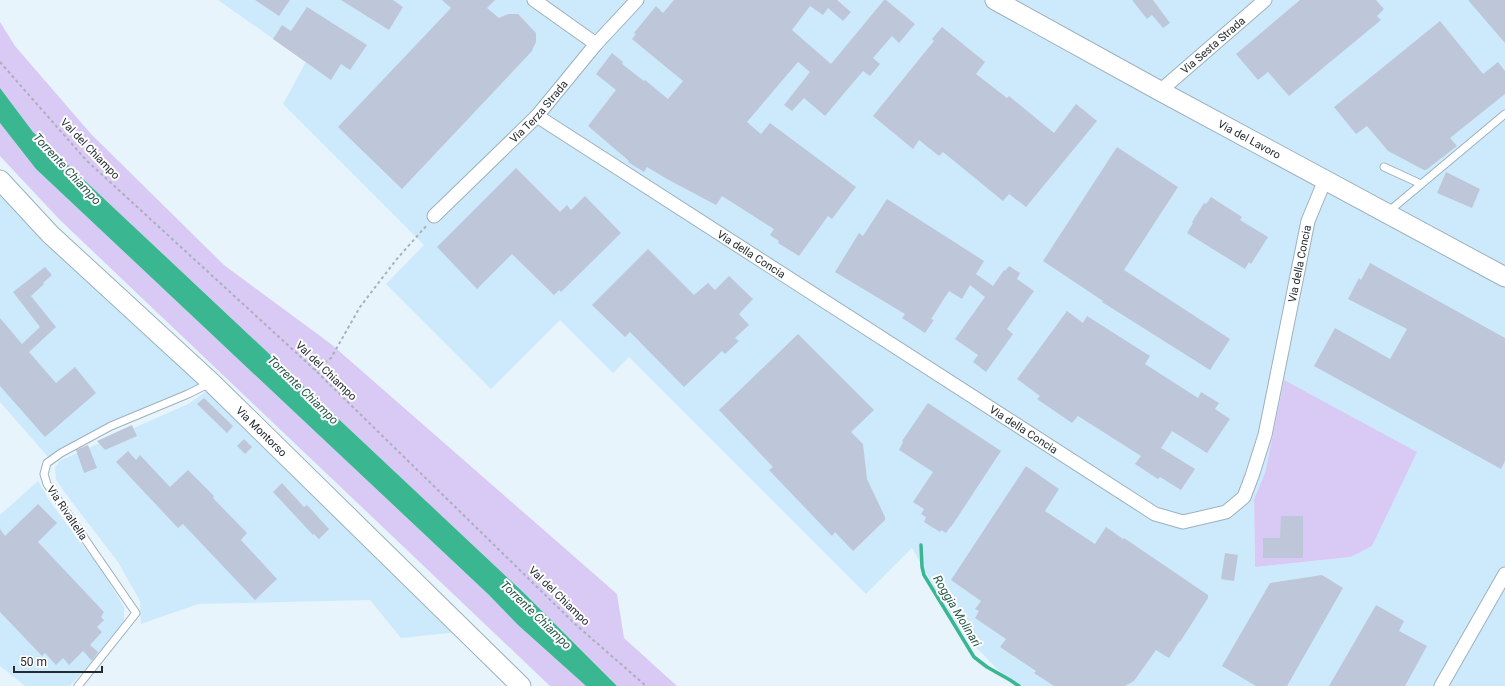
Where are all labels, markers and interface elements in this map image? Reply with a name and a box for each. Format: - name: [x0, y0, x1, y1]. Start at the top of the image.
- street label: Via Sesta Strada: [1178, 14, 1248, 76]
- street label: Via Terza Strada: [507, 78, 570, 145]
- street label: Val del Chiampo: [58, 116, 122, 182]
- street label: Via del Lavoro: [1216, 117, 1283, 161]
- water label: Torrente Chiampo: [30, 130, 104, 208]
- street label: Via della Concia: [1285, 224, 1314, 303]
- street label: Via della Concia: [715, 227, 788, 281]
- street label: Val del Chiampo: [293, 339, 359, 403]
- water label: Torrente Chiampo: [265, 353, 342, 428]
- street label: Via della Concia: [987, 403, 1060, 456]
- street label: Via Montorso: [233, 404, 290, 459]
- street label: Via Rivaltella: [44, 483, 90, 543]
- street label: Val del Chiampo: [526, 564, 592, 628]
- water label: Roggia Molinari: [930, 573, 984, 649]
- water label: Torrente Chiampo: [498, 578, 575, 653]
- scale bar: [14, 648, 102, 674]
- text: 50 m: [20, 655, 47, 669]

